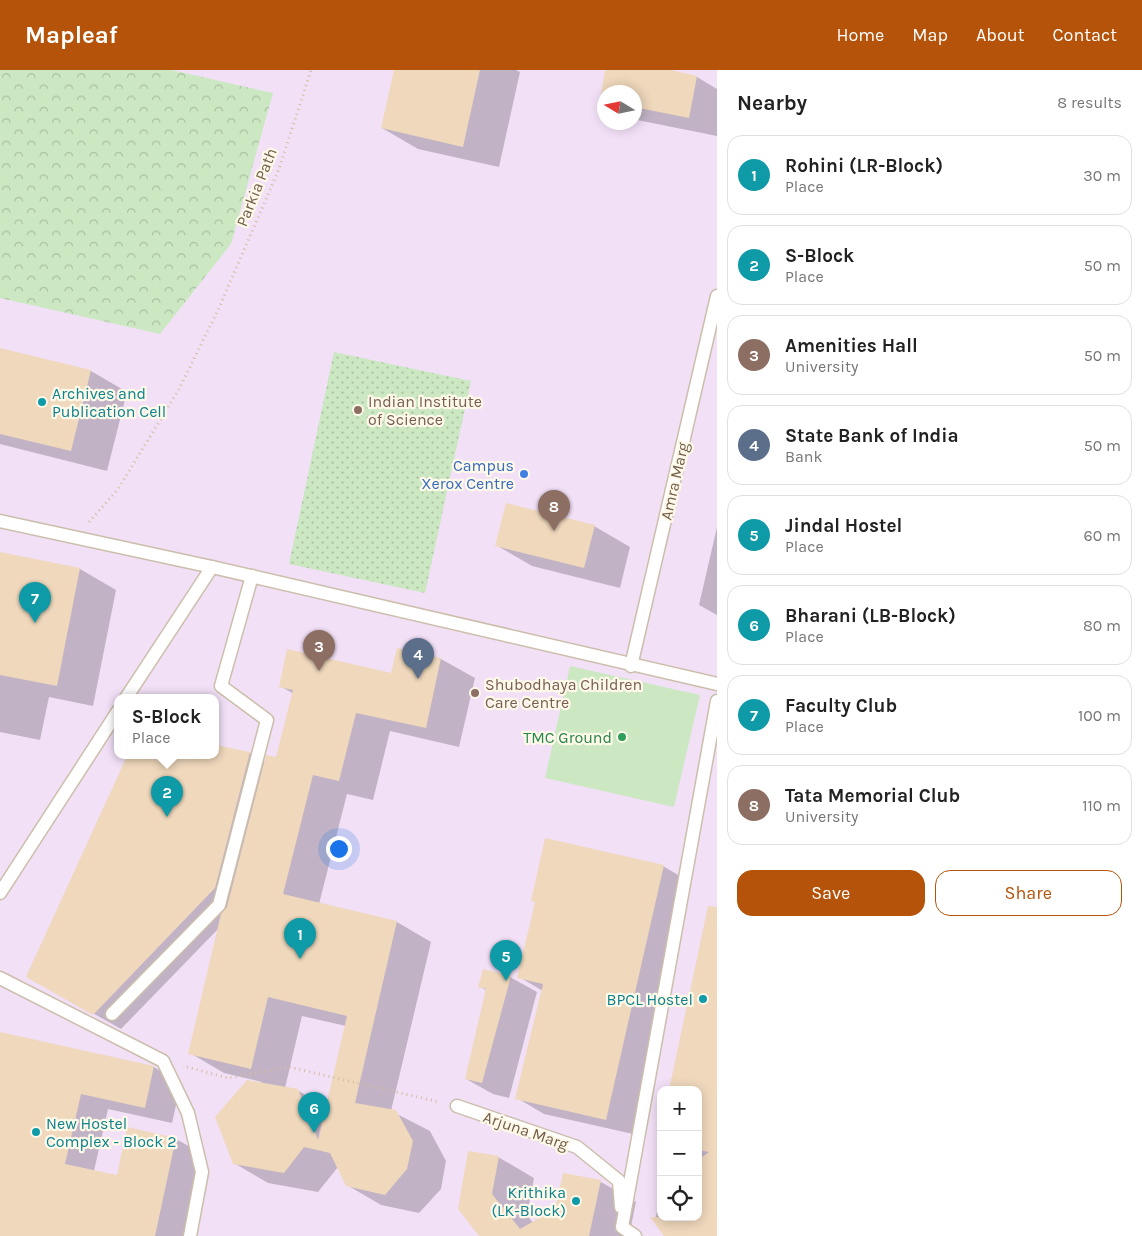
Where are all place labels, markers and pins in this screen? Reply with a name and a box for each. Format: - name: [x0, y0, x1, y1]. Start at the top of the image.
- place label: Archives and Publication Cell: [52, 384, 166, 421]
- place label: Indian Institute of Science: [368, 392, 482, 429]
- marker: Archives and Publication Cell: [36, 396, 48, 408]
- marker: Indian Institute of Science: [352, 404, 364, 416]
- place label: Campus Xerox Centre: [421, 456, 514, 493]
- marker: Campus Xerox Centre: [518, 468, 530, 480]
- pin: 8: [538, 490, 570, 531]
- pin: 7: [19, 582, 51, 623]
- pin: 3: [303, 630, 335, 671]
- pin: 4: [402, 638, 434, 679]
- place label: Shubodhaya Children Care Centre: [485, 675, 642, 712]
- marker: Shubodhaya Children Care Centre: [469, 687, 481, 699]
- place label: TMC Ground: [523, 728, 612, 747]
- marker: TMC Ground: [616, 731, 628, 743]
- pin: 2: [151, 776, 183, 817]
- pin: 1: [284, 918, 316, 959]
- pin: 5: [490, 940, 522, 981]
- place label: BPCL Hostel: [607, 990, 693, 1009]
- marker: BPCL Hostel: [697, 993, 709, 1005]
- pin: 6: [298, 1092, 330, 1133]
- place label: New Hostel Complex - Block 2: [46, 1114, 176, 1151]
- marker: New Hostel Complex - Block 2: [30, 1126, 42, 1138]
- place label: Krithika (LK-Block): [491, 1183, 566, 1220]
- marker: Krithika (LK-Block): [570, 1195, 582, 1207]

